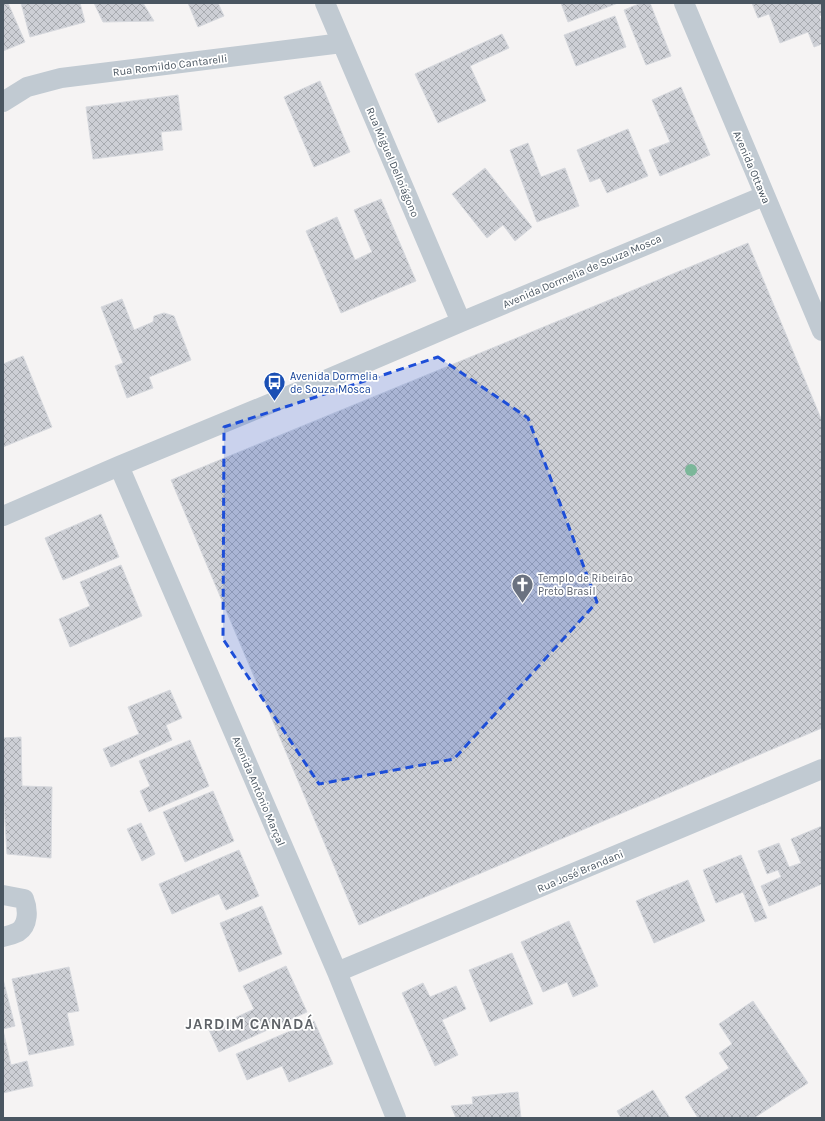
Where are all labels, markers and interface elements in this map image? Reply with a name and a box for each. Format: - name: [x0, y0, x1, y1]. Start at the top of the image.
- street label: Rua Romildo Cantarelli: [112, 52, 228, 79]
- street label: Rua Miguel Delloiágono: [363, 105, 422, 219]
- street label: Avenida Ottawa: [730, 129, 773, 206]
- street label: Avenida Dormelia de Souza Mosca: [501, 232, 664, 311]
- bus stop icon: Avenida Dormelia de Souza Mosca: [261, 369, 287, 402]
- place label: Avenida Dormelia de Souza Mosca: [290, 370, 378, 396]
- church icon: Templo de Ribeirão Preto Brasil: [510, 571, 536, 604]
- place label: Templo de Ribeirão Preto Brasil: [538, 572, 633, 598]
- street label: Avenida Antônio Marçal: [229, 734, 288, 848]
- street label: Rua José Brandani: [535, 847, 625, 896]
- district label: JARDIM CANADÁ: [185, 1014, 315, 1033]

